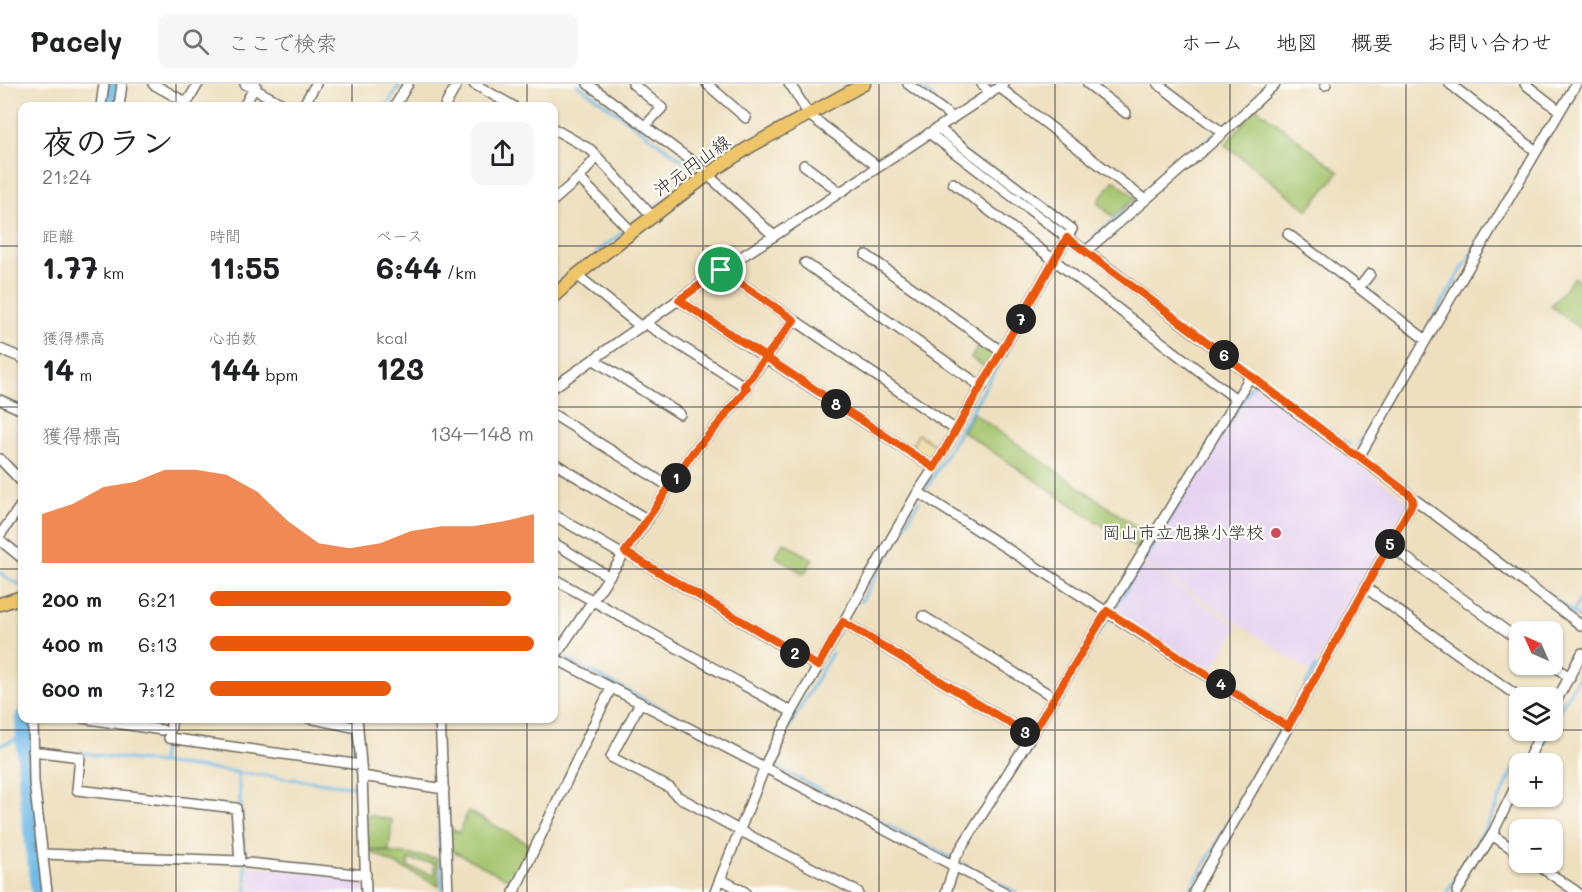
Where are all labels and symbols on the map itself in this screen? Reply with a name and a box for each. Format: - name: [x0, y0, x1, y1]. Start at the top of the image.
- street label: 沖元円山線: [648, 129, 735, 201]
- pin: [695, 244, 746, 295]
- pin: 7: [1006, 304, 1036, 334]
- pin: 6: [1209, 340, 1239, 370]
- pin: 8: [821, 389, 851, 419]
- pin: 1: [661, 463, 691, 493]
- place label: 岡山市立旭操小学校: [1102, 520, 1264, 544]
- marker: 岡山市立旭操小学校: [1269, 526, 1283, 540]
- pin: 5: [1375, 529, 1405, 559]
- north arrow: [1509, 621, 1563, 675]
- pin: 2: [780, 638, 810, 668]
- pin: 4: [1206, 669, 1236, 699]
- pin: 3: [1010, 717, 1040, 747]

